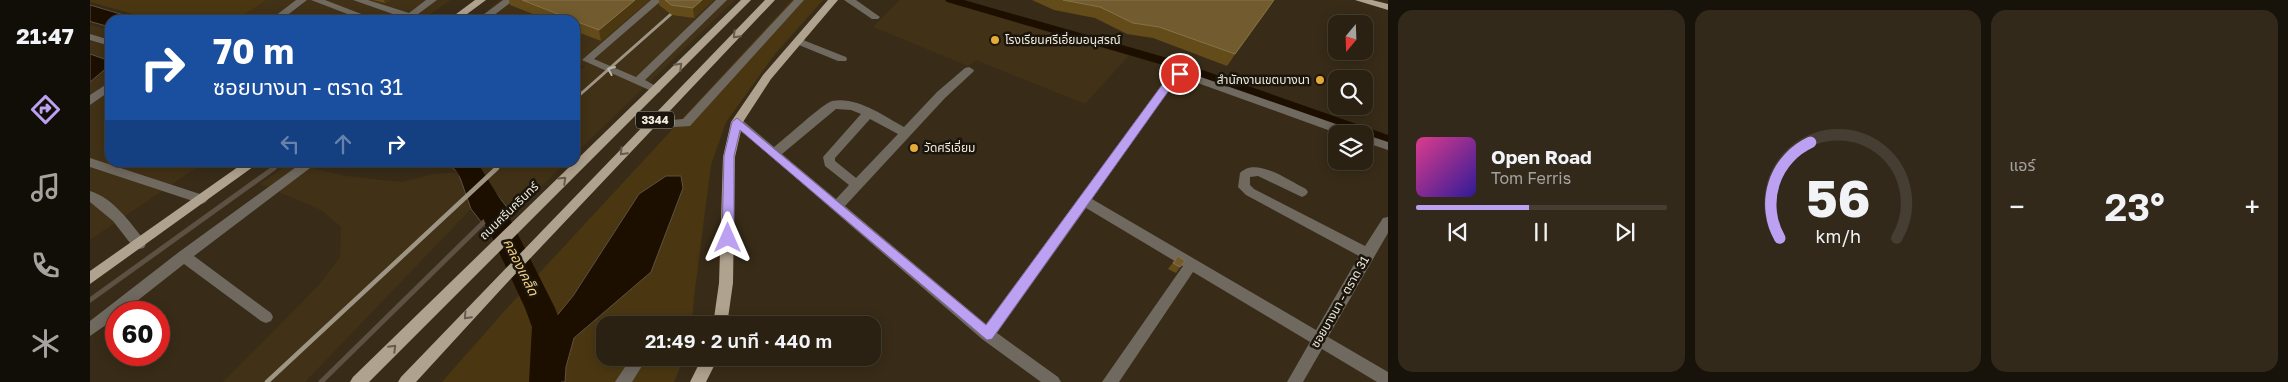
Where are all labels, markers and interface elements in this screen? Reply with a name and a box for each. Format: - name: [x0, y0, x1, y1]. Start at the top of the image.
- north arrow: [1328, 15, 1372, 60]
- map controls: [1328, 15, 1373, 170]
- text: 21:47: [16, 22, 74, 49]
- one-way arrow: [733, 29, 742, 38]
- text: 70 m: [213, 30, 294, 72]
- place label: โรงเรียนศรีเอี่ยมอนุสรณ์: [1005, 31, 1121, 47]
- marker: โรงเรียนศรีเอี่ยมอนุสรณ์: [989, 34, 1001, 46]
- icon: right: [130, 35, 195, 100]
- pin: [1159, 53, 1201, 95]
- icon: arrive: [1166, 60, 1194, 88]
- one-way arrow: [673, 63, 682, 72]
- one-way arrow: [607, 66, 616, 77]
- button: search: [1328, 70, 1373, 115]
- place label: สำนักงานเขตบางนา: [1217, 72, 1310, 87]
- text: ซอยบางนา - ตราด 31: [213, 73, 403, 100]
- marker: สำนักงานเขตบางนา: [1314, 74, 1326, 86]
- icon: directions: [28, 92, 63, 127]
- road number: 3344: [636, 112, 674, 128]
- button: layers: [1328, 125, 1373, 170]
- icon: left: [276, 130, 304, 158]
- icon: ahead: [329, 130, 357, 158]
- icon: right: [382, 130, 410, 158]
- place label: วัดศรีเอี่ยม: [924, 139, 976, 155]
- marker: วัดศรีเอี่ยม: [908, 142, 920, 154]
- text: Open Road: [1491, 145, 1592, 168]
- one-way arrow: [620, 146, 629, 155]
- text: แอร์: [2009, 155, 2035, 175]
- text: 56: [1806, 166, 1870, 228]
- text: Tom Ferris: [1491, 168, 1571, 188]
- icon: music: [28, 170, 63, 205]
- one-way arrow: [557, 177, 566, 186]
- street label: ถนนศรีนครินทร์: [476, 178, 542, 243]
- text: 23°: [2104, 184, 2165, 229]
- text: −: [2009, 190, 2025, 223]
- text: +: [2245, 190, 2260, 223]
- position arrow: [701, 211, 753, 263]
- icon: previous: [1444, 218, 1472, 246]
- icon: pause: [1527, 218, 1555, 246]
- icon: next: [1611, 218, 1639, 246]
- text: km/h: [1815, 225, 1861, 247]
- water label: คลองเคล็ด: [500, 235, 543, 298]
- icon: phone: [28, 248, 63, 283]
- street label: ซอยบางนา - ตราด 31: [1307, 253, 1372, 350]
- speed limit sign: 60: [105, 301, 170, 366]
- one-way arrow: [464, 311, 473, 320]
- icon: climate: [28, 326, 63, 361]
- text: 21:49 · 2 นาที · 440 m: [645, 329, 832, 352]
- one-way arrow: [387, 344, 396, 353]

